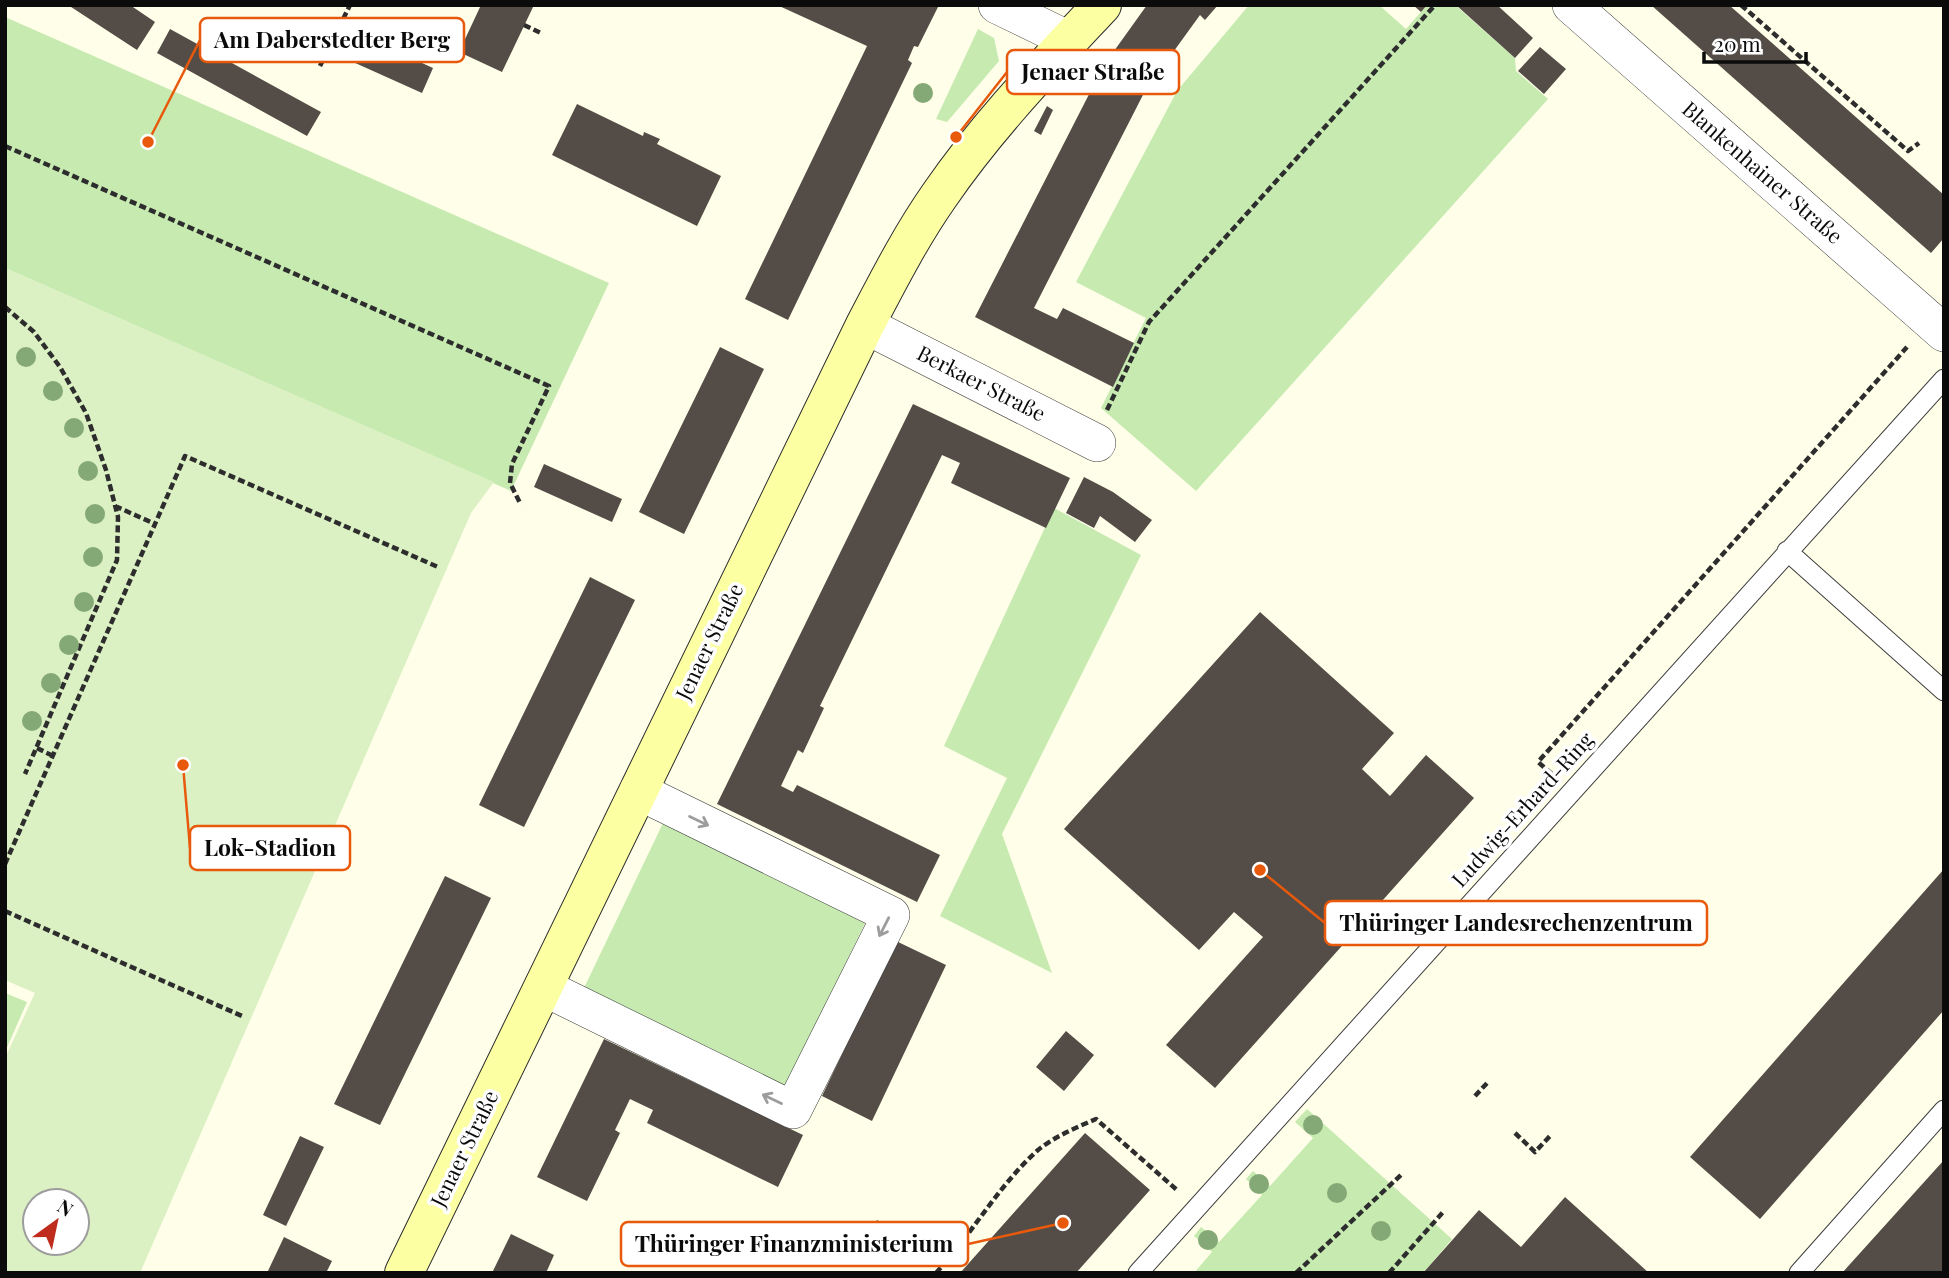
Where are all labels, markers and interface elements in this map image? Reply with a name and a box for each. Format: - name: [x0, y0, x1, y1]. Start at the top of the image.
- callout: Am Daberstedter Berg: [200, 18, 464, 62]
- scale bar: [1704, 21, 1806, 65]
- text: Am Daberstedter Berg: [213, 23, 450, 54]
- text: 20 m: [1714, 29, 1761, 57]
- callout: Jenaer Straße: [1007, 50, 1179, 94]
- text: Jenaer Straße: [1020, 55, 1165, 86]
- street label: Blankenhainer Straße: [1677, 94, 1849, 249]
- street label: Berkaer Straße: [913, 338, 1051, 427]
- street label: Jenaer Straße: [667, 578, 748, 705]
- street label: Ludwig-Erhard-Ring: [1444, 725, 1599, 892]
- one-way arrow: [688, 814, 709, 828]
- callout: Lok-Stadion: [190, 826, 350, 870]
- text: Lok-Stadion: [204, 831, 336, 862]
- callout: Thüringer Landesrechenzentrum: [1325, 901, 1707, 945]
- text: Thüringer Landesrechenzentrum: [1339, 906, 1693, 937]
- one-way arrow: [877, 916, 891, 937]
- street label: Jenaer Straße: [422, 1085, 503, 1212]
- one-way arrow: [762, 1092, 783, 1105]
- north arrow: [21, 1187, 91, 1257]
- text: N: [53, 1192, 79, 1222]
- callout: Thüringer Finanzministerium: [621, 1222, 968, 1266]
- text: Thüringer Finanzministerium: [635, 1227, 954, 1258]

